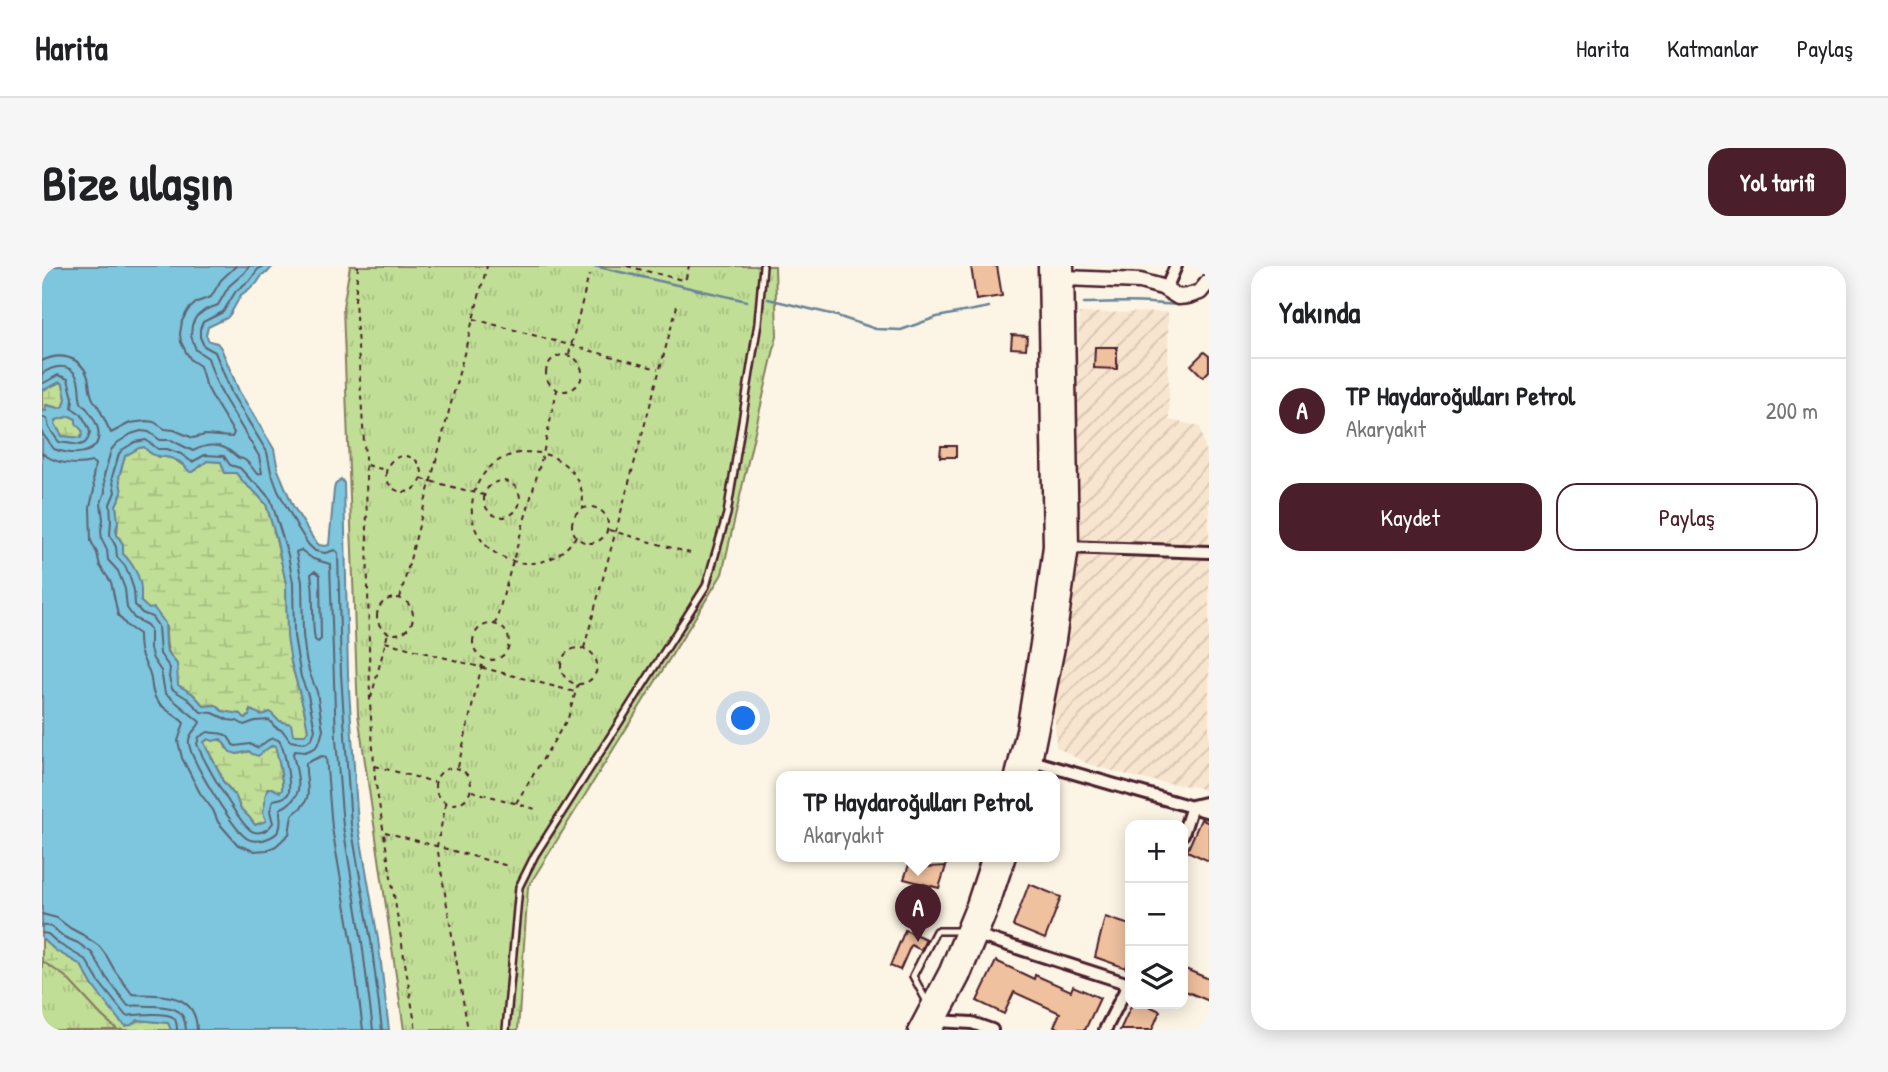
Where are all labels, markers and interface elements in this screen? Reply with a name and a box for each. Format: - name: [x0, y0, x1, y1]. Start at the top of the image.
- text: Harita: [35, 26, 108, 70]
- text: Harita: [1576, 32, 1629, 64]
- text: Katmanlar: [1667, 32, 1759, 64]
- text: Paylaş: [1797, 32, 1853, 64]
- button: Yol tarifi: [1708, 148, 1846, 216]
- text: Bize ulaşın: [42, 149, 233, 215]
- text: Yakında: [1279, 292, 1360, 332]
- text: TP Haydaroğulları Petrol: [1346, 378, 1575, 413]
- text: A: [1296, 395, 1308, 426]
- text: 200 m: [1766, 395, 1818, 426]
- text: Akaryakıt: [1346, 413, 1426, 444]
- button: Kaydet: [1279, 483, 1542, 551]
- button: Paylaş: [1556, 483, 1818, 551]
- your location: [726, 701, 760, 735]
- popup: [776, 771, 1060, 862]
- text: TP Haydaroğulları Petrol: [803, 784, 1033, 819]
- text: Akaryakıt: [803, 819, 883, 850]
- map controls: [1125, 820, 1188, 1009]
- button: +: [1125, 820, 1188, 883]
- button: −: [1125, 883, 1188, 946]
- pin: A: [895, 884, 941, 942]
- button: layers: [1125, 946, 1188, 1009]

